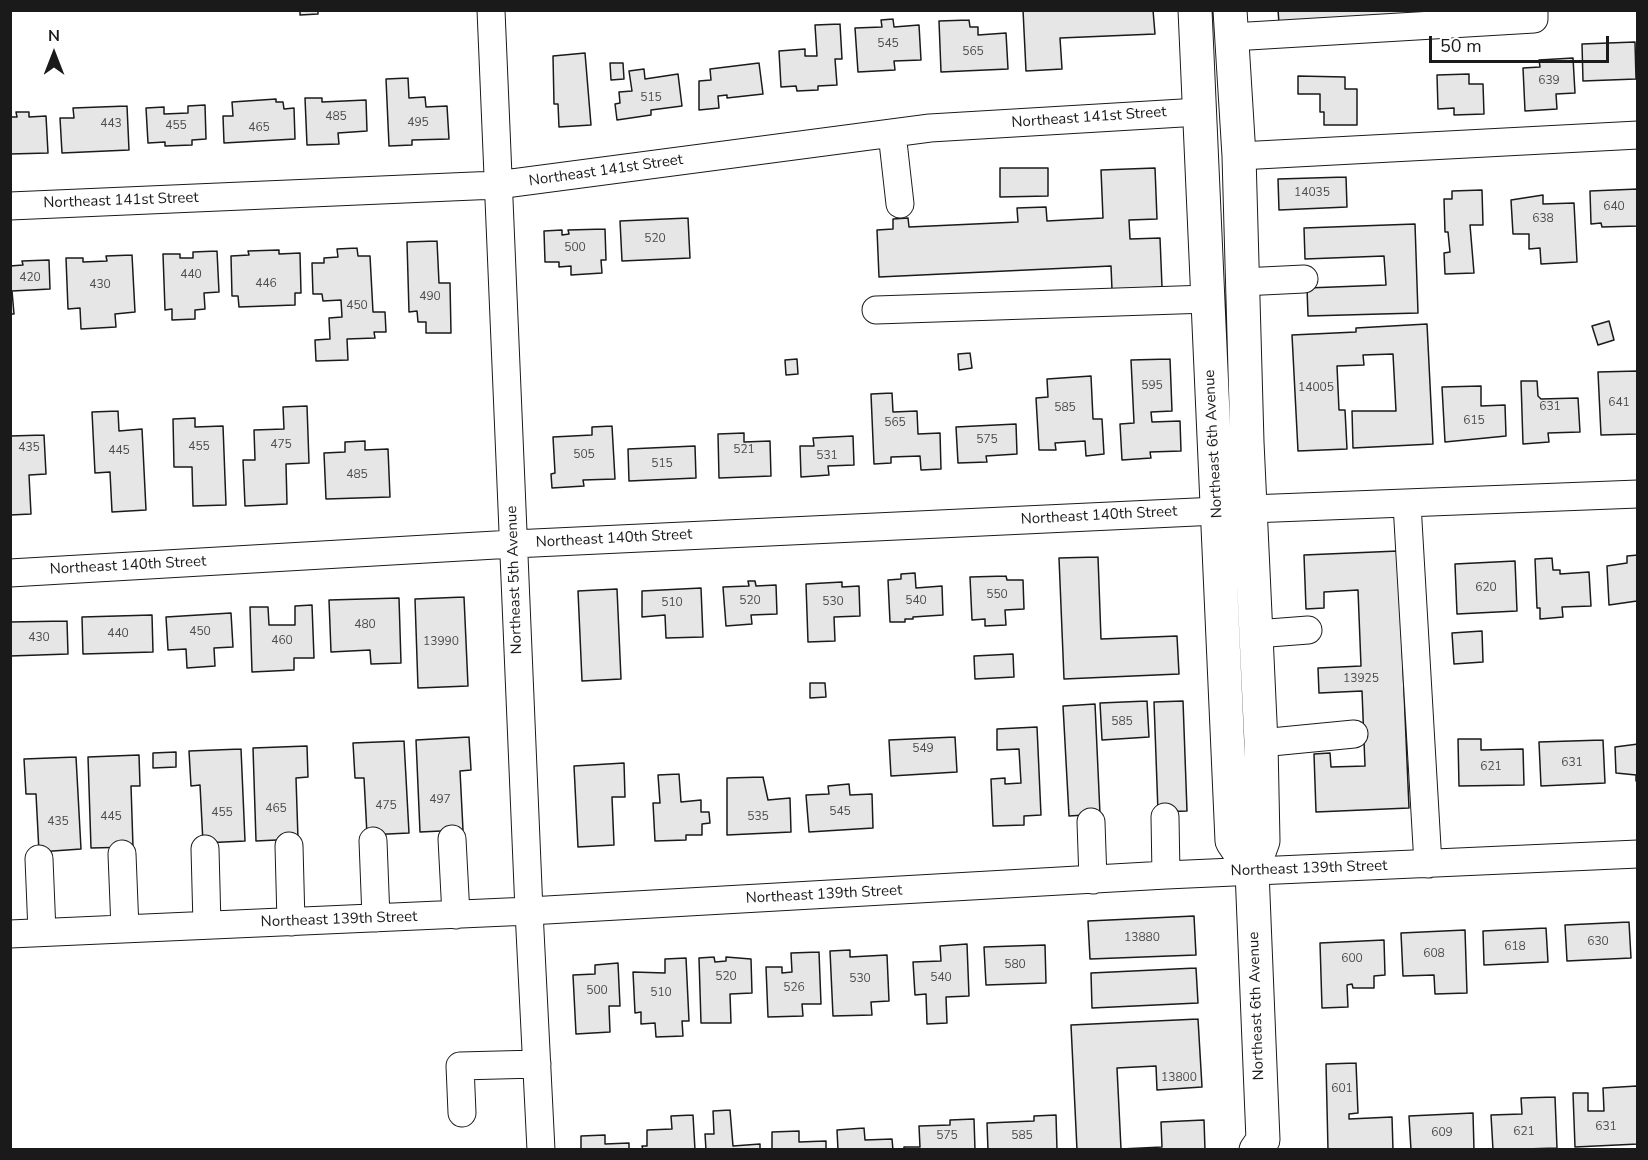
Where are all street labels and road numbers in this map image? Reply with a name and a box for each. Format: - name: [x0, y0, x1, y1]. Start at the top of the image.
- street label: Northeast 141st Street: [1011, 104, 1167, 132]
- street label: Northeast 141st Street: [528, 151, 684, 191]
- street label: Northeast 141st Street: [43, 189, 199, 213]
- street label: Northeast 6th Avenue: [1201, 369, 1227, 519]
- street label: Northeast 140th Street: [1020, 503, 1178, 529]
- street label: Northeast 5th Avenue: [503, 505, 527, 655]
- street label: Northeast 140th Street: [535, 526, 693, 552]
- street label: Northeast 140th Street: [49, 553, 207, 579]
- street label: Northeast 139th Street: [1230, 857, 1388, 881]
- street label: Northeast 139th Street: [745, 882, 903, 908]
- street label: Northeast 139th Street: [260, 908, 418, 932]
- street label: Northeast 6th Avenue: [1245, 931, 1269, 1081]

